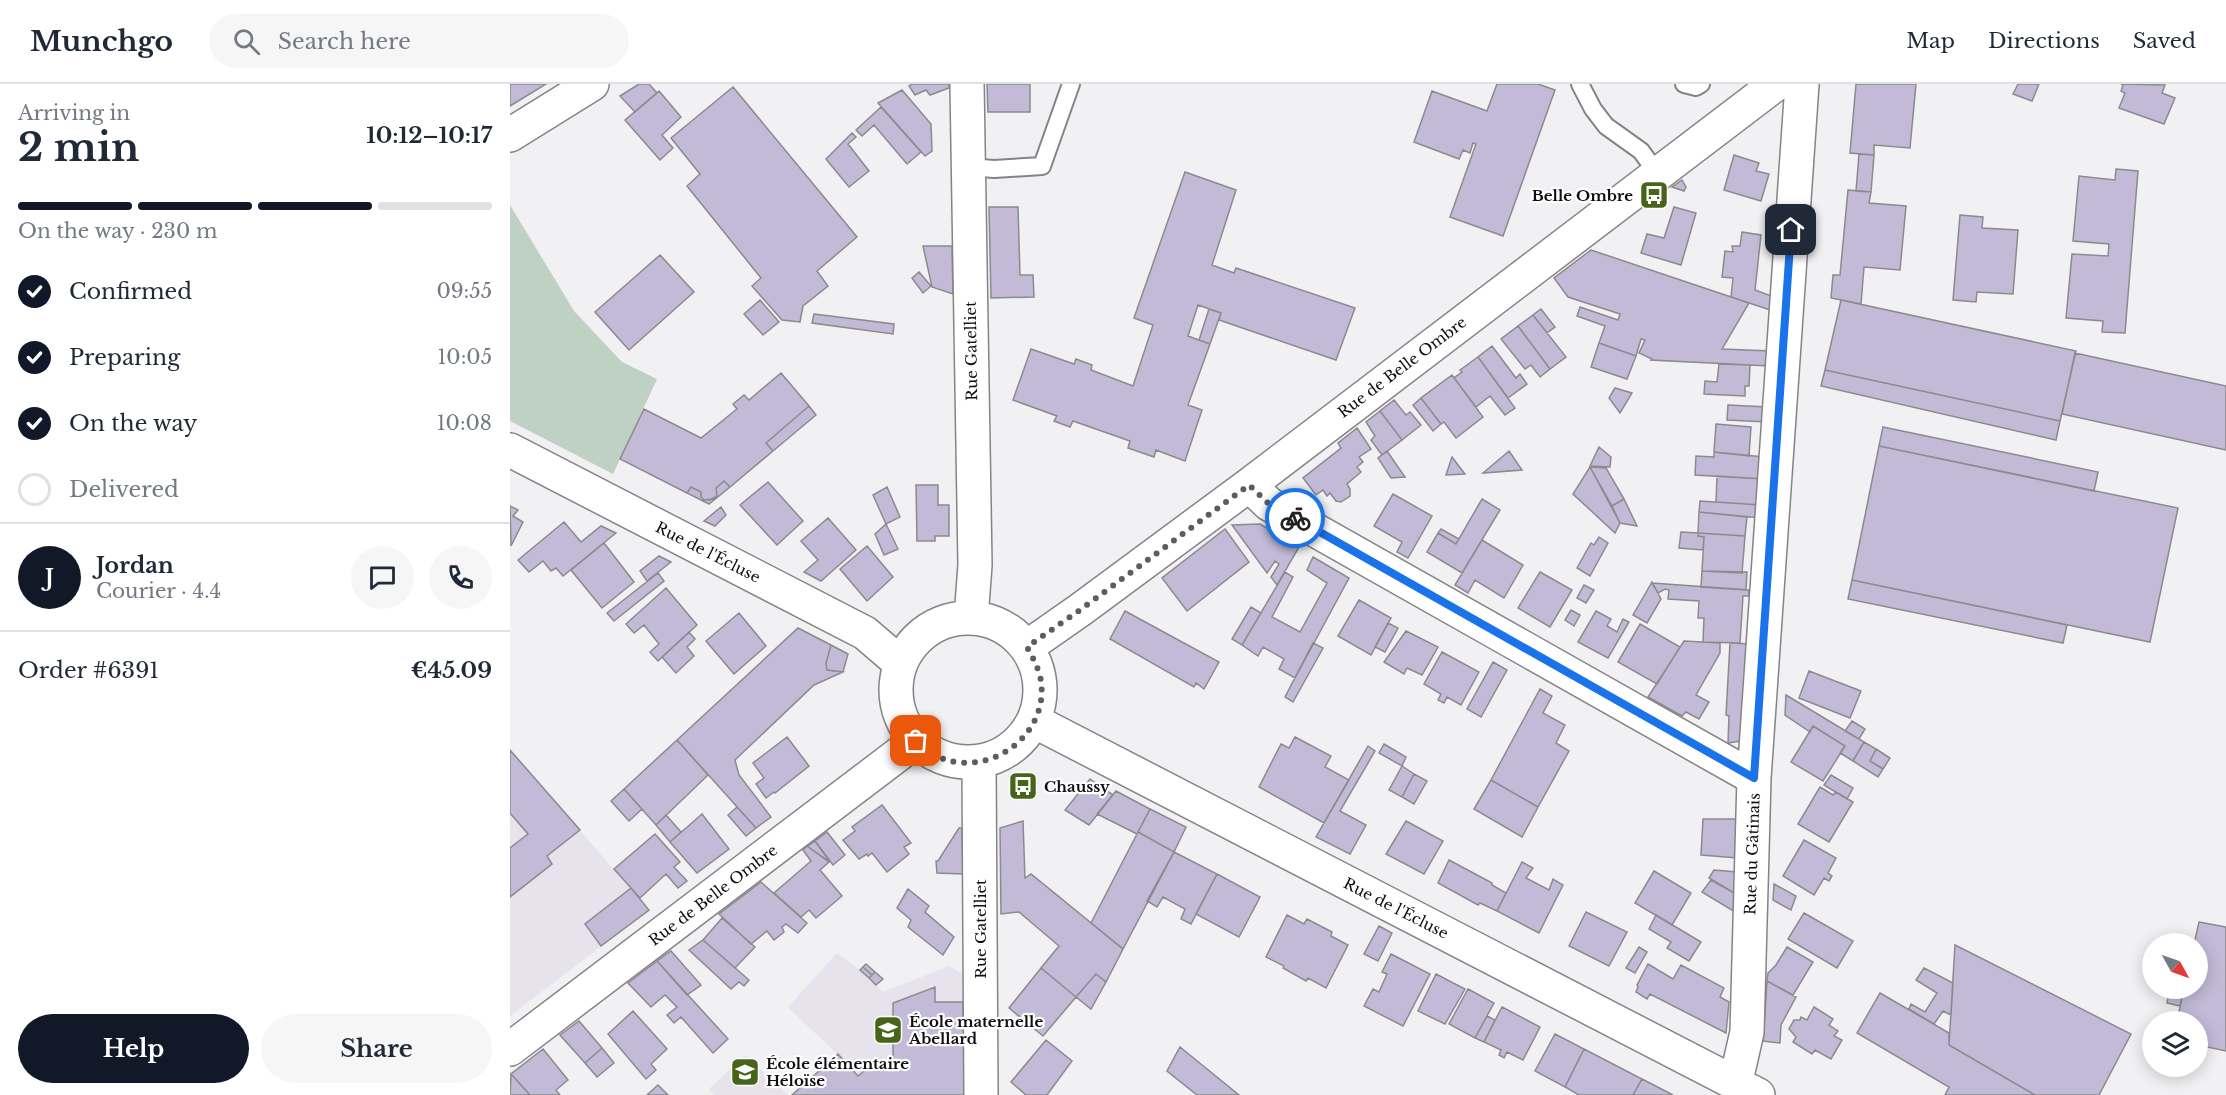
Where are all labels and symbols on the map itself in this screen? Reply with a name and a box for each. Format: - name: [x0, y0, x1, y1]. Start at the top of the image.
- bus stop icon: Belle Ombre: [1638, 179, 1670, 211]
- place label: Belle Ombre: [1532, 186, 1633, 205]
- pin: [1765, 204, 1816, 255]
- street label: Rue Gatelliet: [961, 301, 981, 401]
- street label: Rue de Belle Ombre: [1334, 312, 1470, 422]
- courier: [1265, 488, 1325, 548]
- street label: Rue de l'Écluse: [652, 517, 764, 587]
- pin: [890, 715, 941, 766]
- bus stop icon: Chaussy: [1007, 770, 1039, 802]
- place label: Chaussy: [1044, 777, 1110, 796]
- street label: Rue du Gâtinais: [1740, 793, 1764, 915]
- street label: Rue de Belle Ombre: [645, 840, 781, 950]
- street label: Rue de l'Écluse: [1340, 873, 1452, 943]
- street label: Rue Gatelliet: [971, 879, 990, 979]
- north arrow: [2142, 933, 2208, 999]
- place label: École maternelle Abellard: [908, 1012, 1043, 1048]
- school or university icon: École maternelle Abellard: [872, 1014, 904, 1046]
- place label: École élémentaire Héloïse: [766, 1054, 909, 1090]
- school or university icon: École élémentaire Héloïse: [729, 1056, 761, 1088]

